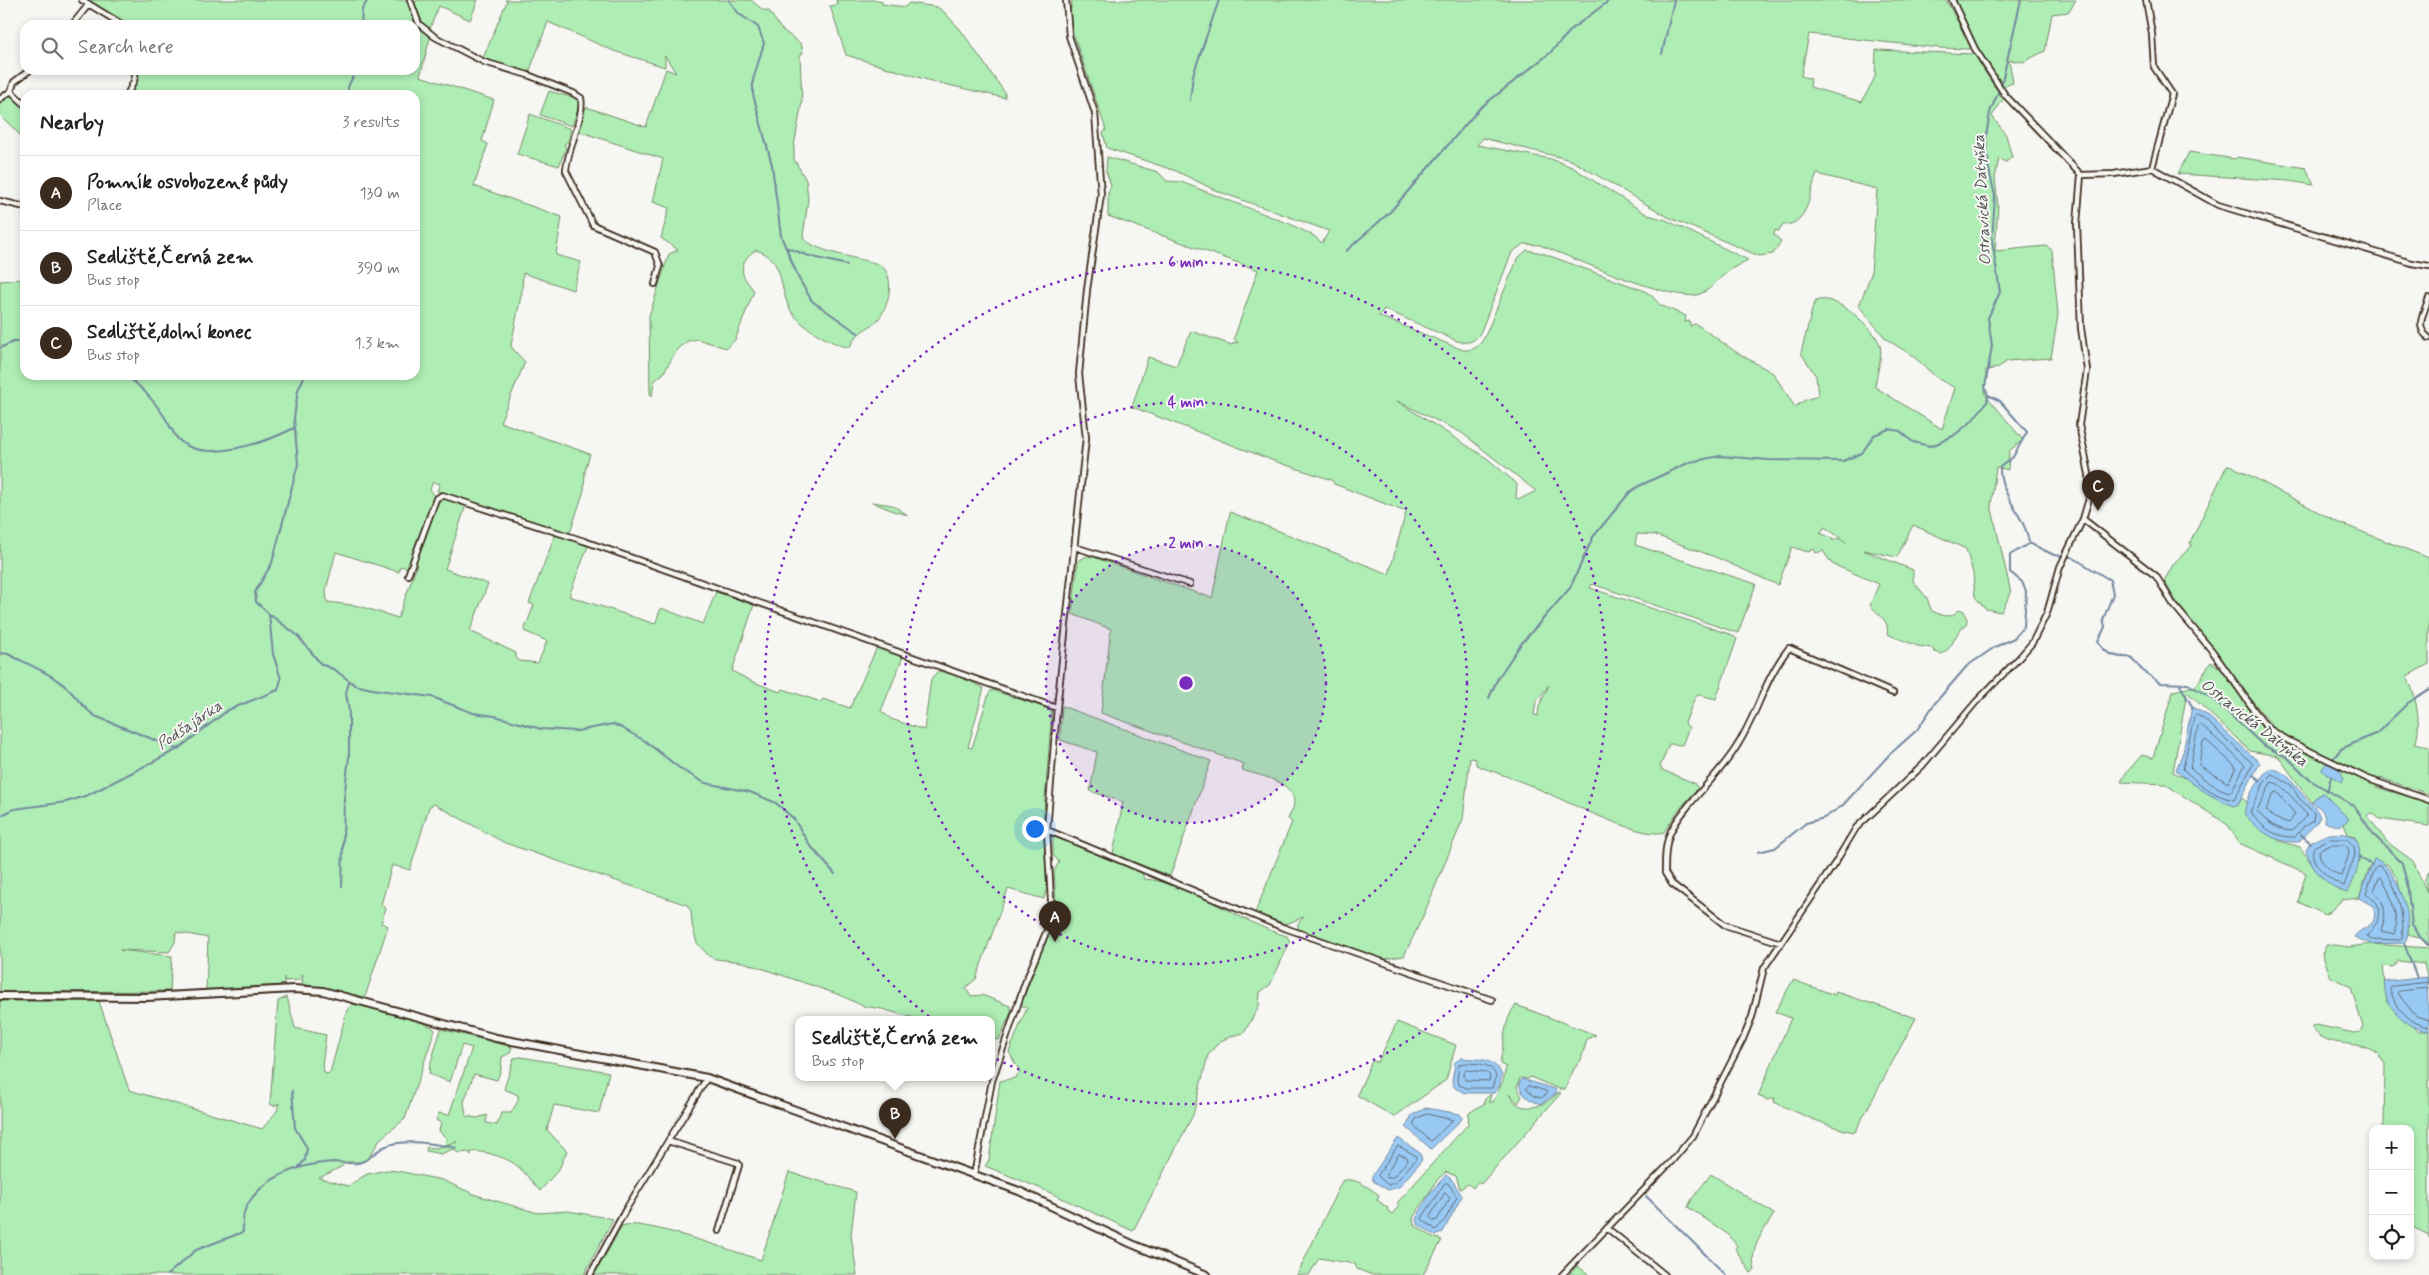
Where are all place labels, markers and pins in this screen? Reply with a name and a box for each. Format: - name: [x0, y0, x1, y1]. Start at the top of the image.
- pin: C: [2082, 470, 2114, 511]
- centre of rings: [1177, 674, 1195, 692]
- pin: A: [1039, 901, 1071, 942]
- pin: B: [879, 1098, 911, 1139]

